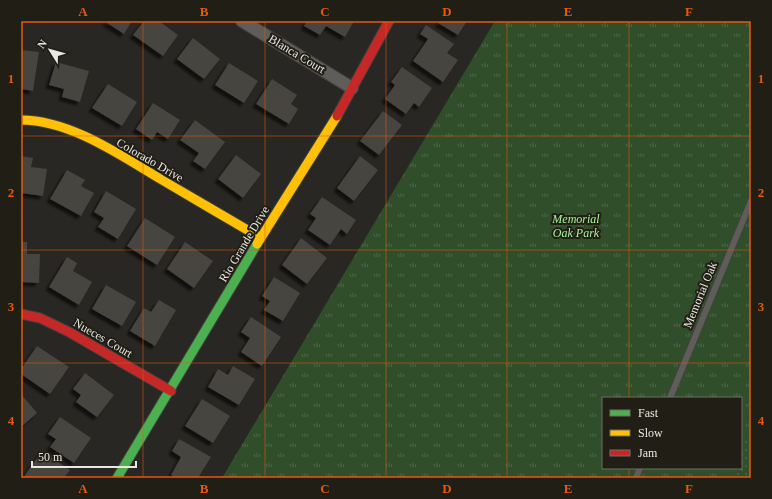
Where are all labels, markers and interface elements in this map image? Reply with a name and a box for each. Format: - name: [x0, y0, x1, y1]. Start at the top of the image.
- text: A: [78, 4, 88, 19]
- text: B: [200, 4, 209, 19]
- text: C: [320, 4, 330, 19]
- text: D: [442, 4, 452, 19]
- text: E: [564, 4, 572, 19]
- text: F: [685, 4, 693, 19]
- north arrow: [30, 30, 70, 70]
- street label: Blanca Court: [266, 32, 328, 77]
- text: N: [35, 37, 49, 51]
- text: 1: [8, 71, 14, 86]
- text: 1: [758, 71, 764, 86]
- street label: Colorado Drive: [114, 135, 186, 185]
- text: 2: [8, 185, 14, 200]
- text: 2: [758, 185, 764, 200]
- street label: Rio Grande Drive: [216, 204, 272, 284]
- park label: Memorial Oak Park: [551, 212, 600, 240]
- street label: Memorial Oak: [680, 260, 720, 330]
- text: 3: [8, 299, 15, 314]
- text: 3: [758, 299, 765, 314]
- street label: Nueces Court: [71, 316, 136, 361]
- legend: [602, 397, 742, 469]
- text: Fast: [638, 406, 659, 420]
- text: 4: [8, 413, 15, 428]
- text: 4: [758, 413, 765, 428]
- text: Slow: [638, 426, 663, 440]
- scale bar: [32, 443, 136, 469]
- text: Jam: [638, 446, 658, 460]
- text: 50 m: [38, 450, 63, 464]
- text: A: [78, 481, 88, 496]
- text: B: [200, 481, 209, 496]
- text: C: [320, 481, 330, 496]
- text: D: [442, 481, 452, 496]
- text: E: [564, 481, 572, 496]
- text: F: [685, 481, 693, 496]

